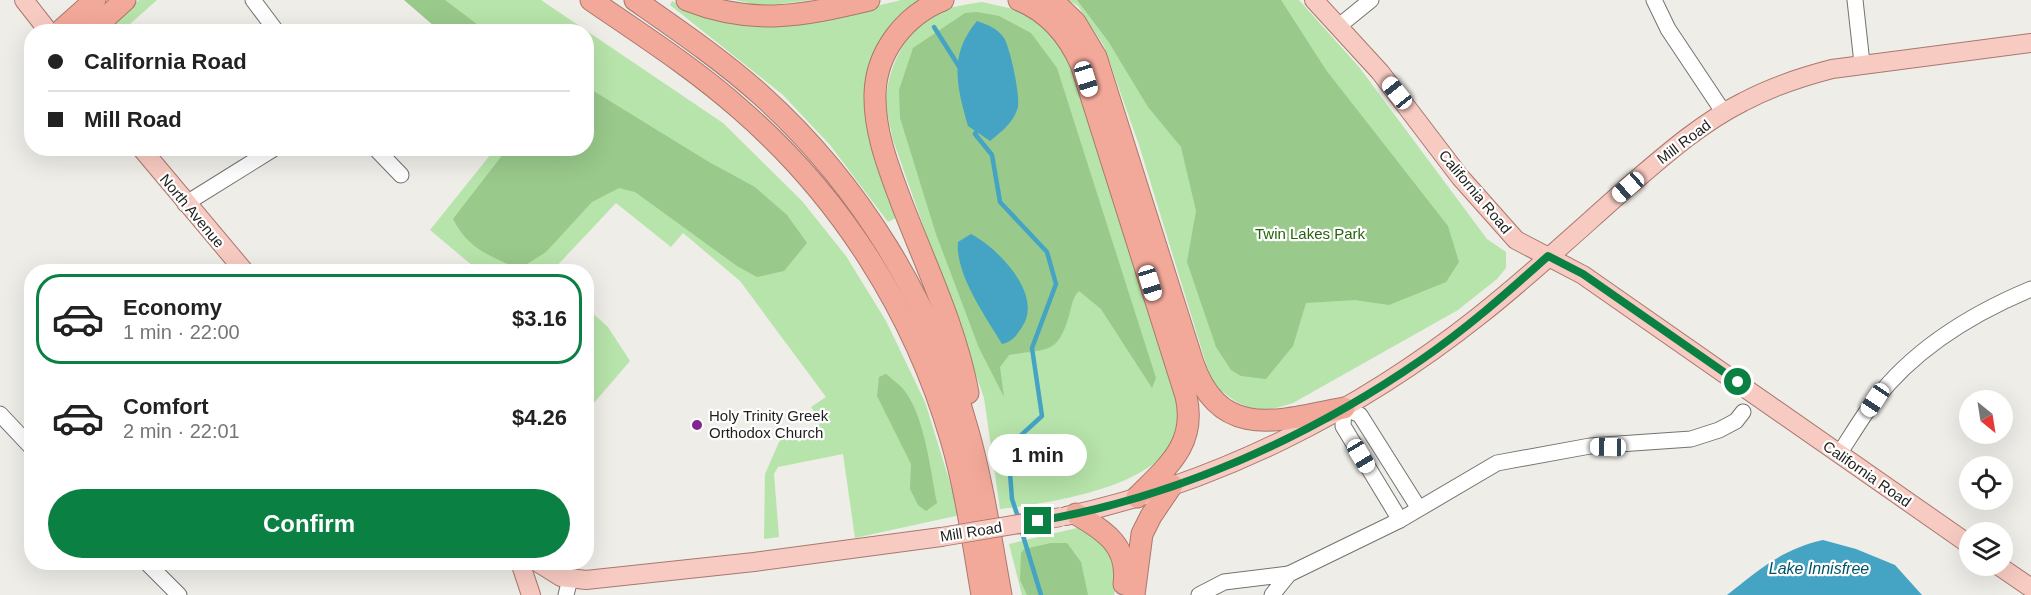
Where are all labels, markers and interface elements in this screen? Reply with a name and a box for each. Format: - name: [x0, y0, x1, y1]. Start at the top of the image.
- text: California Road: [84, 49, 247, 74]
- car: [1072, 59, 1100, 99]
- car: [1379, 73, 1415, 113]
- text: Mill Road: [84, 107, 182, 132]
- street label: Mill Road: [1654, 116, 1714, 167]
- street label: California Road: [1436, 147, 1515, 237]
- car: [1609, 168, 1647, 206]
- street label: North Avenue: [157, 171, 228, 251]
- park label: Twin Lakes Park: [1255, 225, 1366, 242]
- car: [1136, 263, 1164, 303]
- icon: car: [51, 292, 105, 346]
- text: Economy: [123, 295, 222, 320]
- text: $3.16: [512, 306, 567, 331]
- text: 1 min · 22:00: [123, 321, 240, 343]
- route start: [1724, 368, 1751, 395]
- car: [1857, 380, 1893, 420]
- north arrow: [1959, 390, 2013, 444]
- map controls: [1959, 390, 2013, 576]
- icon: car: [51, 391, 105, 445]
- text: Comfort: [123, 394, 209, 419]
- text: $4.26: [512, 405, 567, 430]
- place label: Holy Trinity Greek Orthodox Church: [709, 407, 829, 441]
- marker: Holy Trinity Greek Orthodox Church: [690, 418, 704, 432]
- text: 2 min · 22:01: [123, 420, 240, 442]
- callout: 1 min: [988, 434, 1088, 476]
- car: [1344, 436, 1378, 476]
- street label: California Road: [1820, 437, 1915, 510]
- car: [1590, 438, 1626, 456]
- text: 1 min: [1011, 444, 1064, 466]
- button: locate: [1959, 456, 2013, 510]
- button: Confirm: [48, 489, 570, 558]
- route end: [1024, 507, 1051, 534]
- street label: Mill Road: [939, 518, 1003, 545]
- button: layers: [1959, 522, 2013, 576]
- water label: Lake Innisfree: [1769, 560, 1869, 577]

